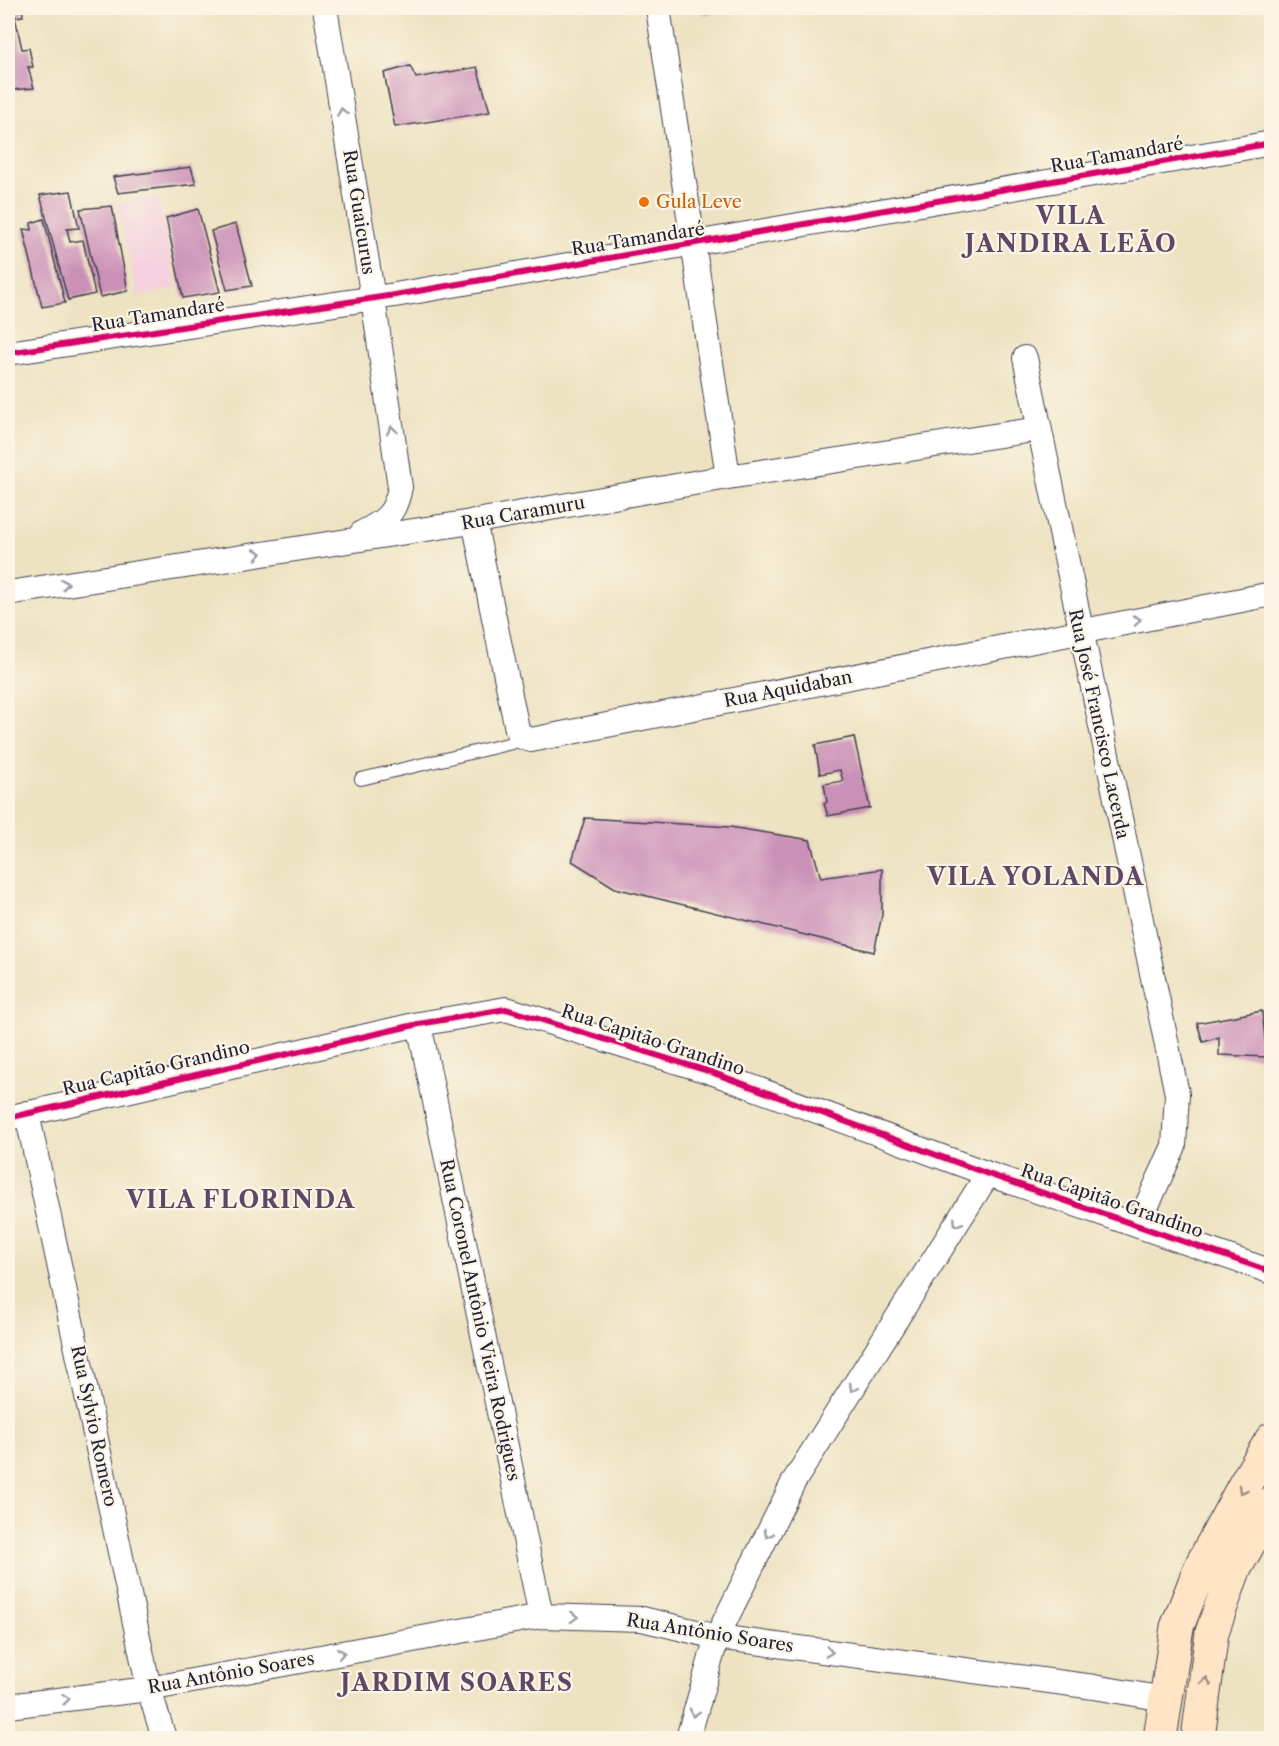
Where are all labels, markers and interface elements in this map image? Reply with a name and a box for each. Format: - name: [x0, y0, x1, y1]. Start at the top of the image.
- one-way arrow: [336, 108, 349, 118]
- street label: Rua Tamandaré: [1049, 132, 1185, 178]
- street label: Rua Guaicurus: [338, 148, 380, 276]
- place label: Gula Leve: [656, 191, 742, 213]
- marker: Gula Leve: [637, 195, 651, 209]
- district label: VILA JANDIRA LEÃO: [961, 201, 1177, 258]
- street label: Rua Tamandaré: [570, 218, 706, 260]
- street label: Rua Tamandaré: [90, 294, 226, 336]
- one-way arrow: [386, 425, 398, 434]
- street label: Rua Caramuru: [459, 491, 587, 535]
- one-way arrow: [253, 548, 263, 561]
- one-way arrow: [61, 578, 70, 590]
- street label: Rua José Francisco Lacerda: [1064, 607, 1134, 842]
- one-way arrow: [1132, 614, 1142, 627]
- street label: Rua Aquidaban: [722, 666, 854, 712]
- district label: VILA YOLANDA: [926, 862, 1145, 891]
- street label: Rua Capitão Grandino: [559, 1000, 747, 1080]
- street label: Rua Capitão Grandino: [60, 1036, 252, 1100]
- street label: Rua Coronel Antônio Vieira Rodrigues: [435, 1157, 525, 1483]
- street label: Rua Capitão Grandino: [1018, 1159, 1206, 1243]
- district label: VILA FLORINDA: [125, 1185, 356, 1214]
- one-way arrow: [953, 1217, 965, 1227]
- street label: Rua Sylvio Romero: [66, 1343, 122, 1509]
- one-way arrow: [849, 1381, 860, 1392]
- one-way arrow: [1238, 1484, 1249, 1494]
- one-way arrow: [764, 1527, 776, 1538]
- street label: Rua Antônio Soares: [625, 1609, 795, 1657]
- one-way arrow: [570, 1611, 579, 1623]
- one-way arrow: [825, 1645, 834, 1657]
- one-way arrow: [335, 1647, 345, 1660]
- street label: Rua Antônio Soares: [146, 1648, 316, 1698]
- district label: JARDIM SOARES: [336, 1668, 574, 1697]
- one-way arrow: [1199, 1676, 1212, 1685]
- one-way arrow: [61, 1693, 70, 1706]
- one-way arrow: [689, 1707, 701, 1718]

